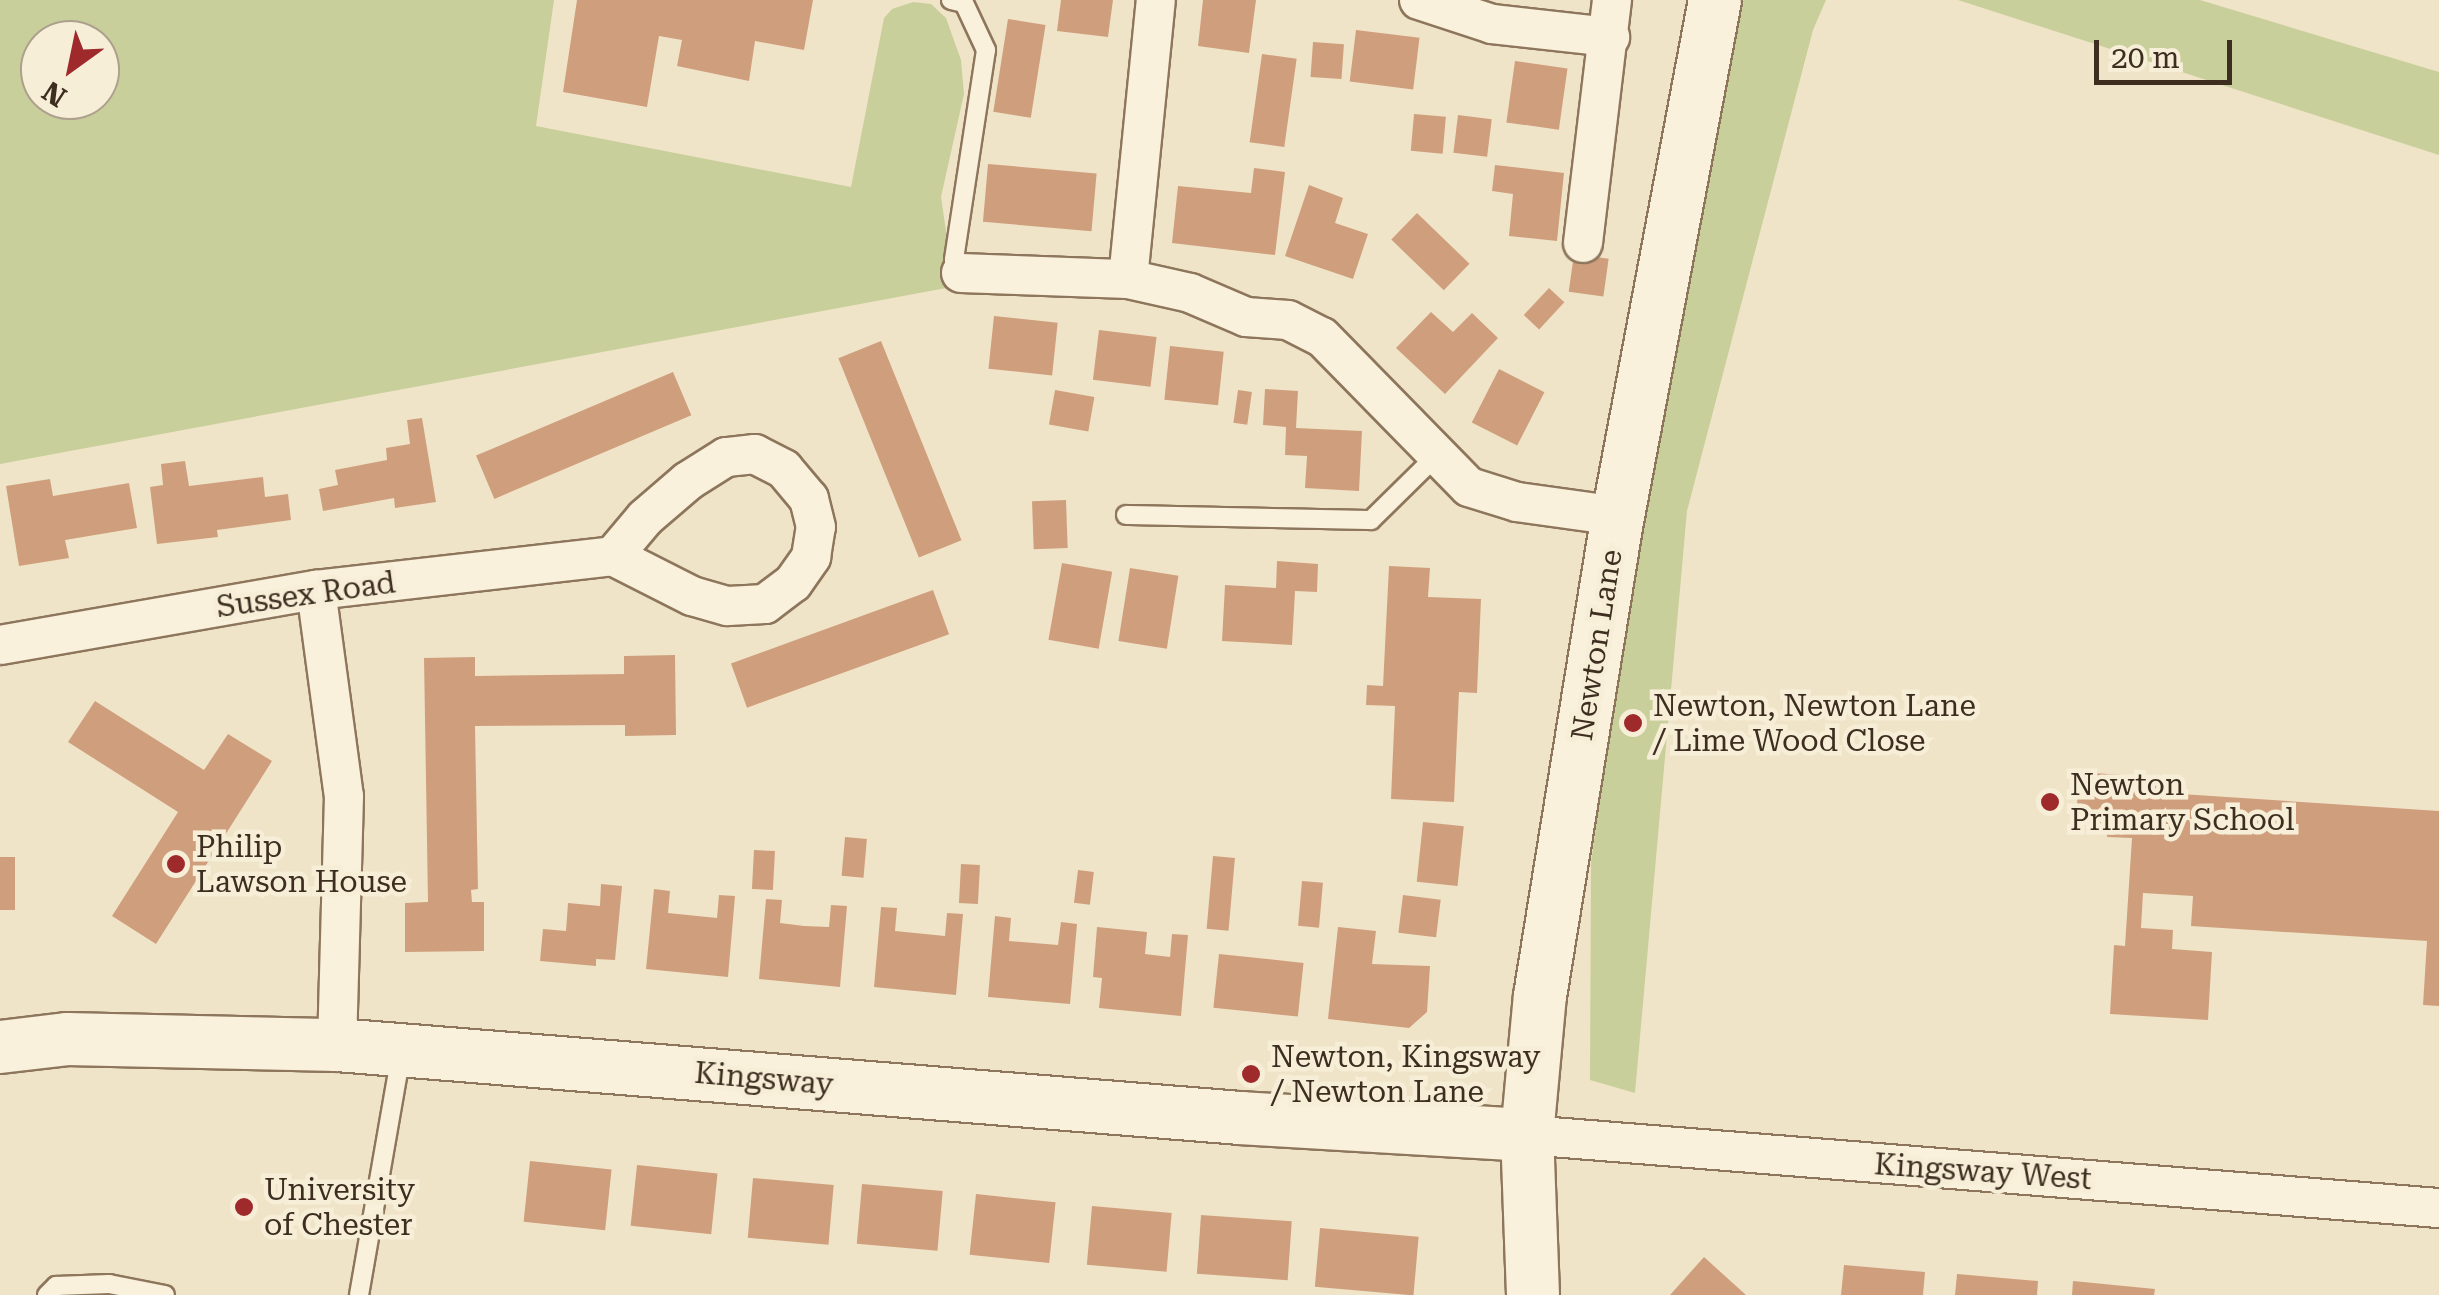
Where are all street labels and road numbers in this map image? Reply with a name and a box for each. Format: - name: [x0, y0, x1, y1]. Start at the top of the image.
- street label: Newton Lane: [1564, 547, 1630, 743]
- street label: Sussex Road: [214, 565, 398, 625]
- street label: Kingsway: [693, 1055, 835, 1103]
- street label: Kingsway West: [1873, 1146, 2093, 1198]

